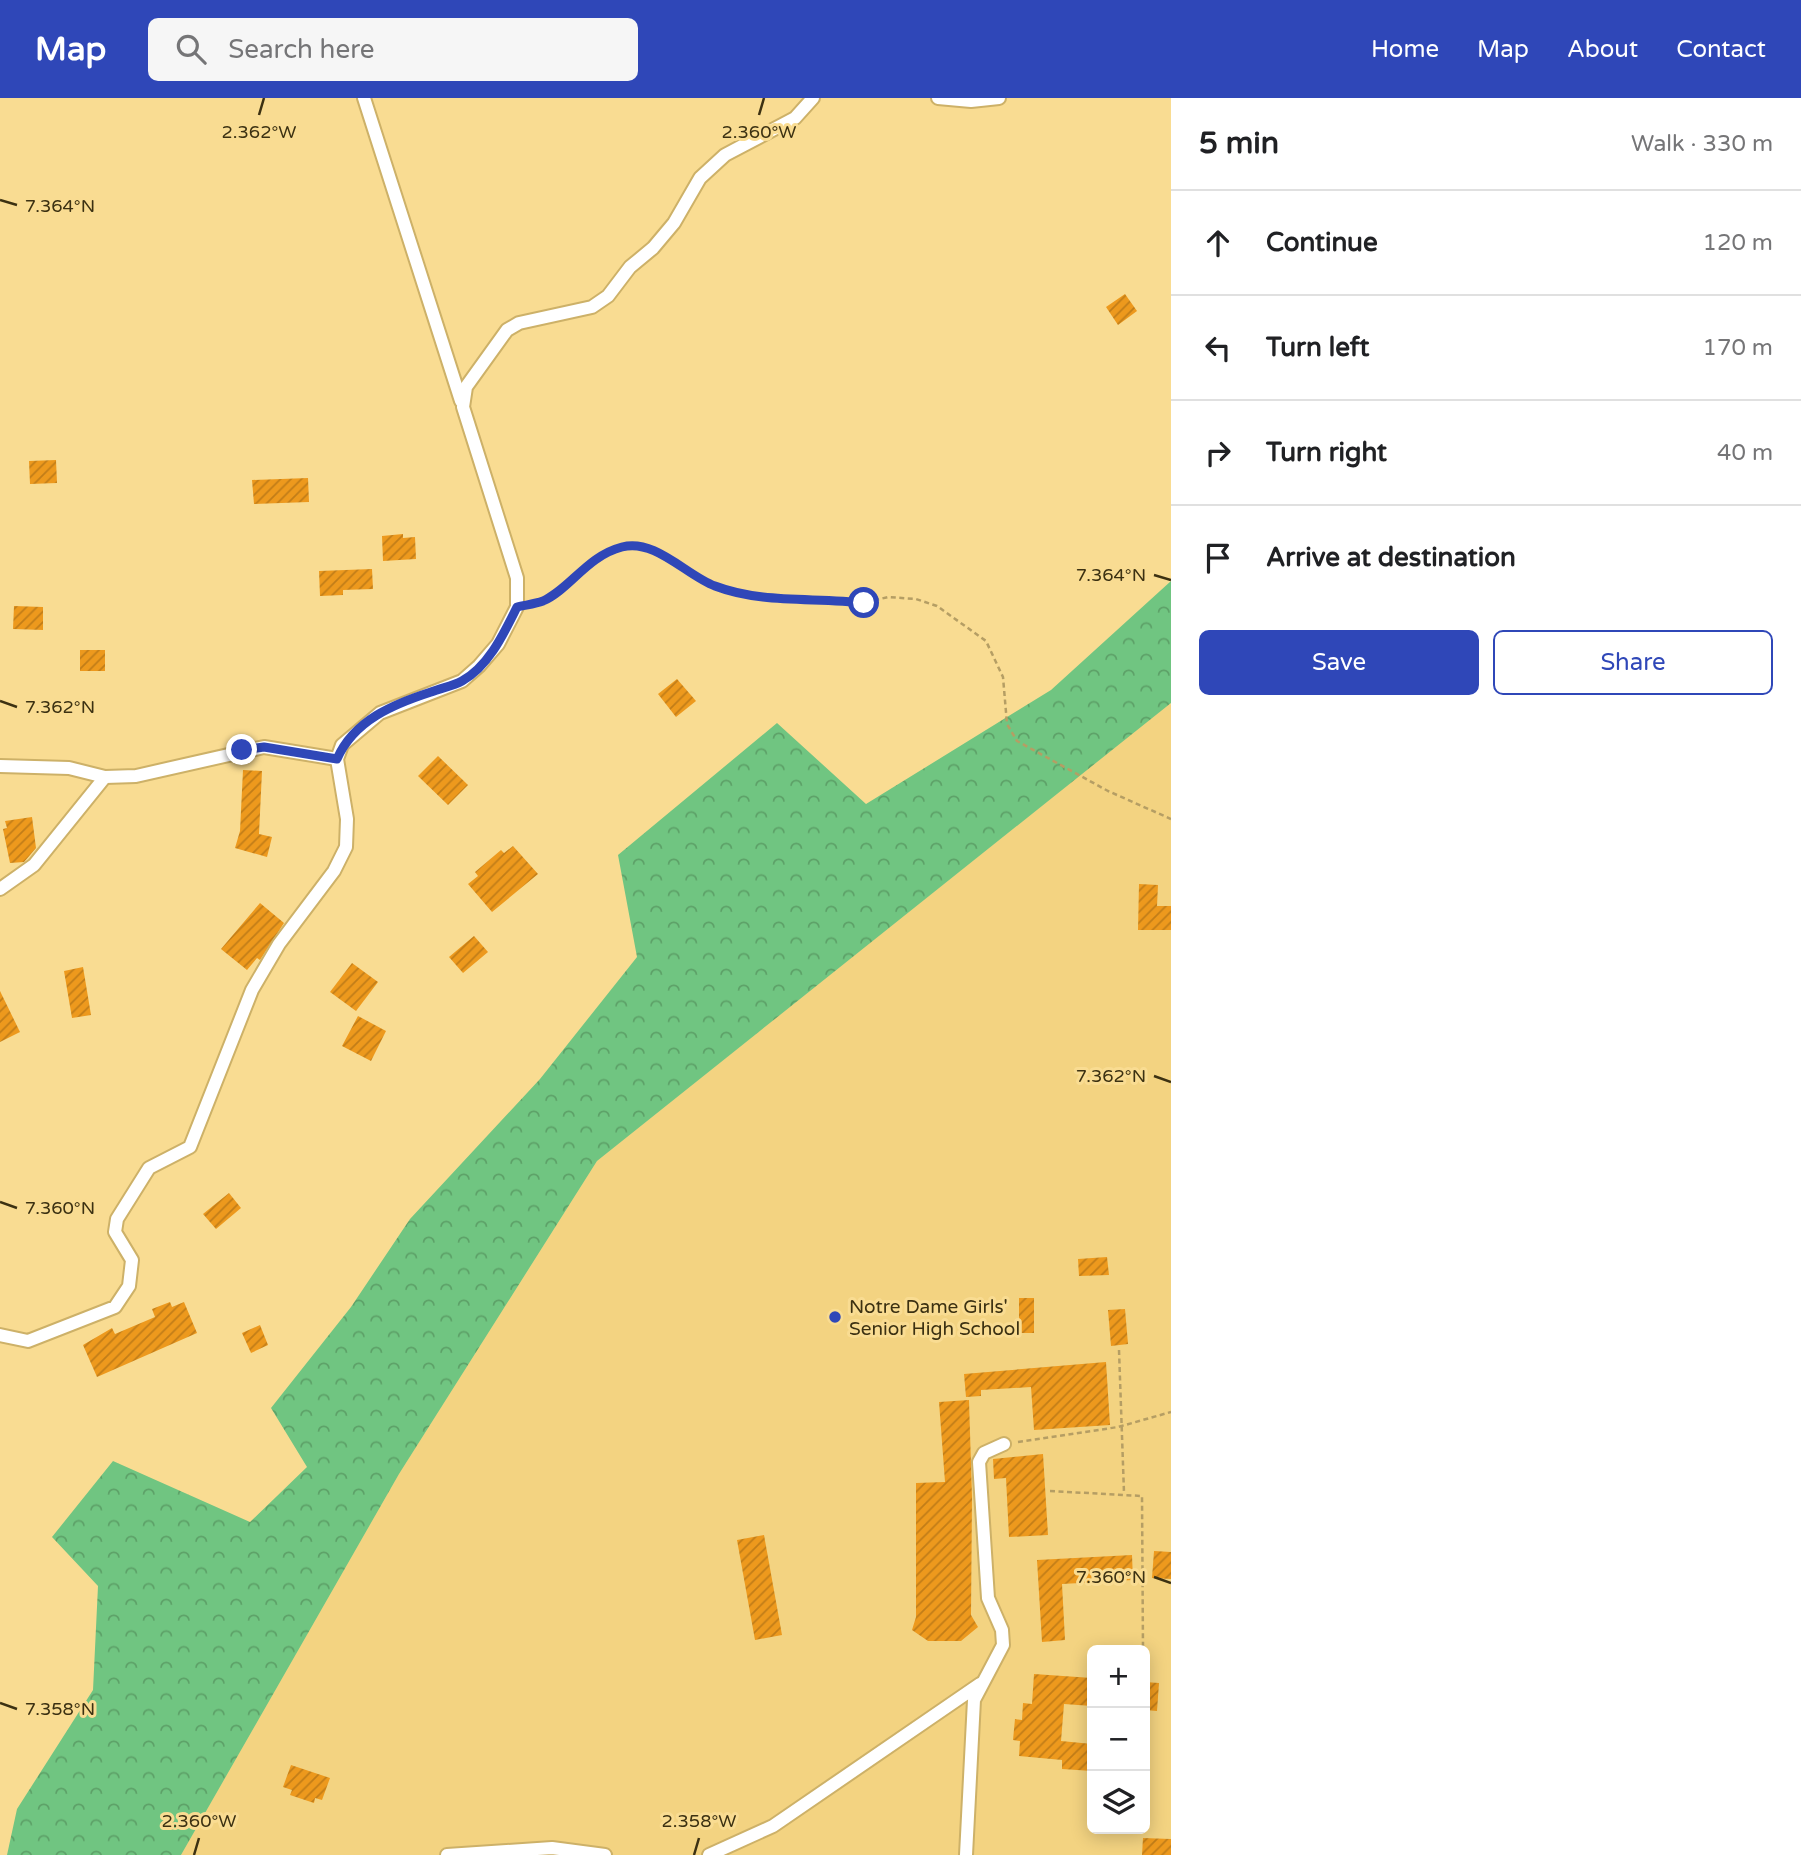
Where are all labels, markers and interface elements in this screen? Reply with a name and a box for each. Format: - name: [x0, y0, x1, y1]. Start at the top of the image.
- search box: [148, 18, 638, 81]
- text: Map: [35, 30, 106, 69]
- icon: search: [172, 30, 210, 68]
- text: Search here: [228, 34, 374, 65]
- text: Home: [1371, 35, 1439, 64]
- text: Map: [1477, 35, 1529, 64]
- text: About: [1567, 35, 1638, 64]
- text: Contact: [1676, 35, 1766, 64]
- text: 2.362°W: [222, 121, 296, 143]
- text: 2.360°W: [722, 121, 796, 143]
- text: 5 min: [1199, 125, 1279, 162]
- text: Walk · 330 m: [1631, 130, 1773, 158]
- text: 7.364°N: [25, 195, 95, 217]
- icon: ahead: [1199, 224, 1237, 262]
- text: Continue: [1266, 227, 1378, 258]
- text: 120 m: [1703, 229, 1773, 257]
- icon: left: [1199, 329, 1237, 367]
- text: Turn left: [1266, 332, 1369, 363]
- text: 170 m: [1703, 334, 1773, 362]
- icon: right: [1199, 434, 1237, 472]
- text: Turn right: [1266, 437, 1387, 468]
- text: 40 m: [1717, 439, 1773, 467]
- icon: arrive: [1199, 539, 1237, 577]
- text: Arrive at destination: [1266, 542, 1516, 573]
- text: 7.364°N: [1076, 564, 1146, 586]
- route start: [848, 587, 879, 618]
- button: Save: [1199, 630, 1479, 695]
- button: Share: [1493, 630, 1773, 695]
- text: 7.362°N: [25, 696, 95, 718]
- route end: [226, 734, 257, 765]
- text: 7.362°N: [1076, 1065, 1146, 1087]
- text: 7.360°N: [25, 1197, 95, 1219]
- place label: Notre Dame Girls' Senior High School: [849, 1296, 1020, 1340]
- marker: Notre Dame Girls' Senior High School: [827, 1309, 843, 1325]
- text: 7.360°N: [1076, 1566, 1146, 1588]
- map controls: [1087, 1645, 1150, 1834]
- button: +: [1087, 1645, 1150, 1708]
- text: 7.358°N: [25, 1698, 95, 1720]
- button: −: [1087, 1708, 1150, 1771]
- button: layers: [1087, 1771, 1150, 1834]
- text: 2.360°W: [162, 1810, 236, 1832]
- text: 2.358°W: [662, 1810, 736, 1832]

